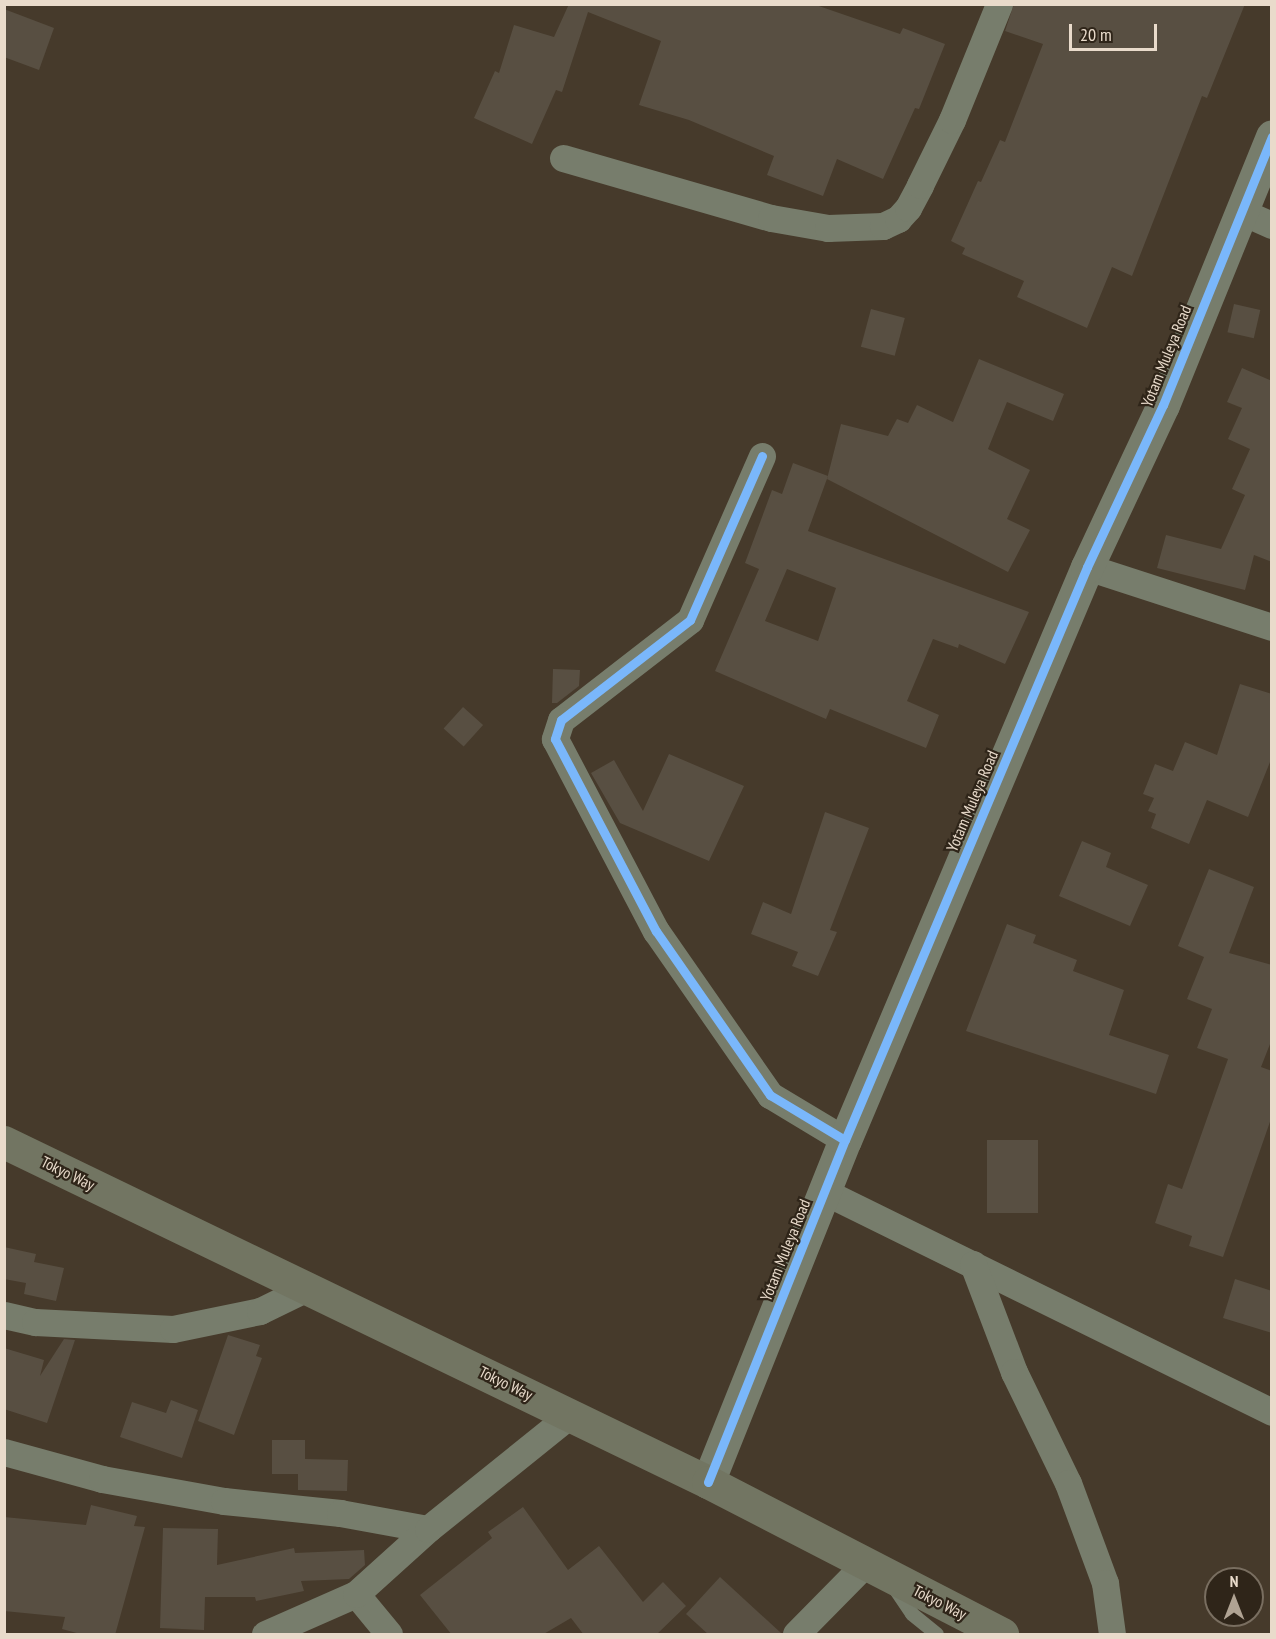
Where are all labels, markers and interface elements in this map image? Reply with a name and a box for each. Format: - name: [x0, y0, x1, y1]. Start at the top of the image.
- scale bar: [1072, 12, 1160, 50]
- text: 20 m: [1080, 23, 1112, 46]
- street label: Yotam Muleya Road: [1137, 302, 1195, 410]
- street label: Yotam Muleya Road: [942, 748, 1002, 854]
- street label: Tokyo Way: [38, 1152, 98, 1194]
- street label: Yotam Muleya Road: [756, 1196, 814, 1304]
- street label: Tokyo Way: [476, 1362, 536, 1404]
- north arrow: [1204, 1567, 1264, 1627]
- text: N: [1230, 1571, 1238, 1591]
- street label: Tokyo Way: [910, 1580, 970, 1624]

